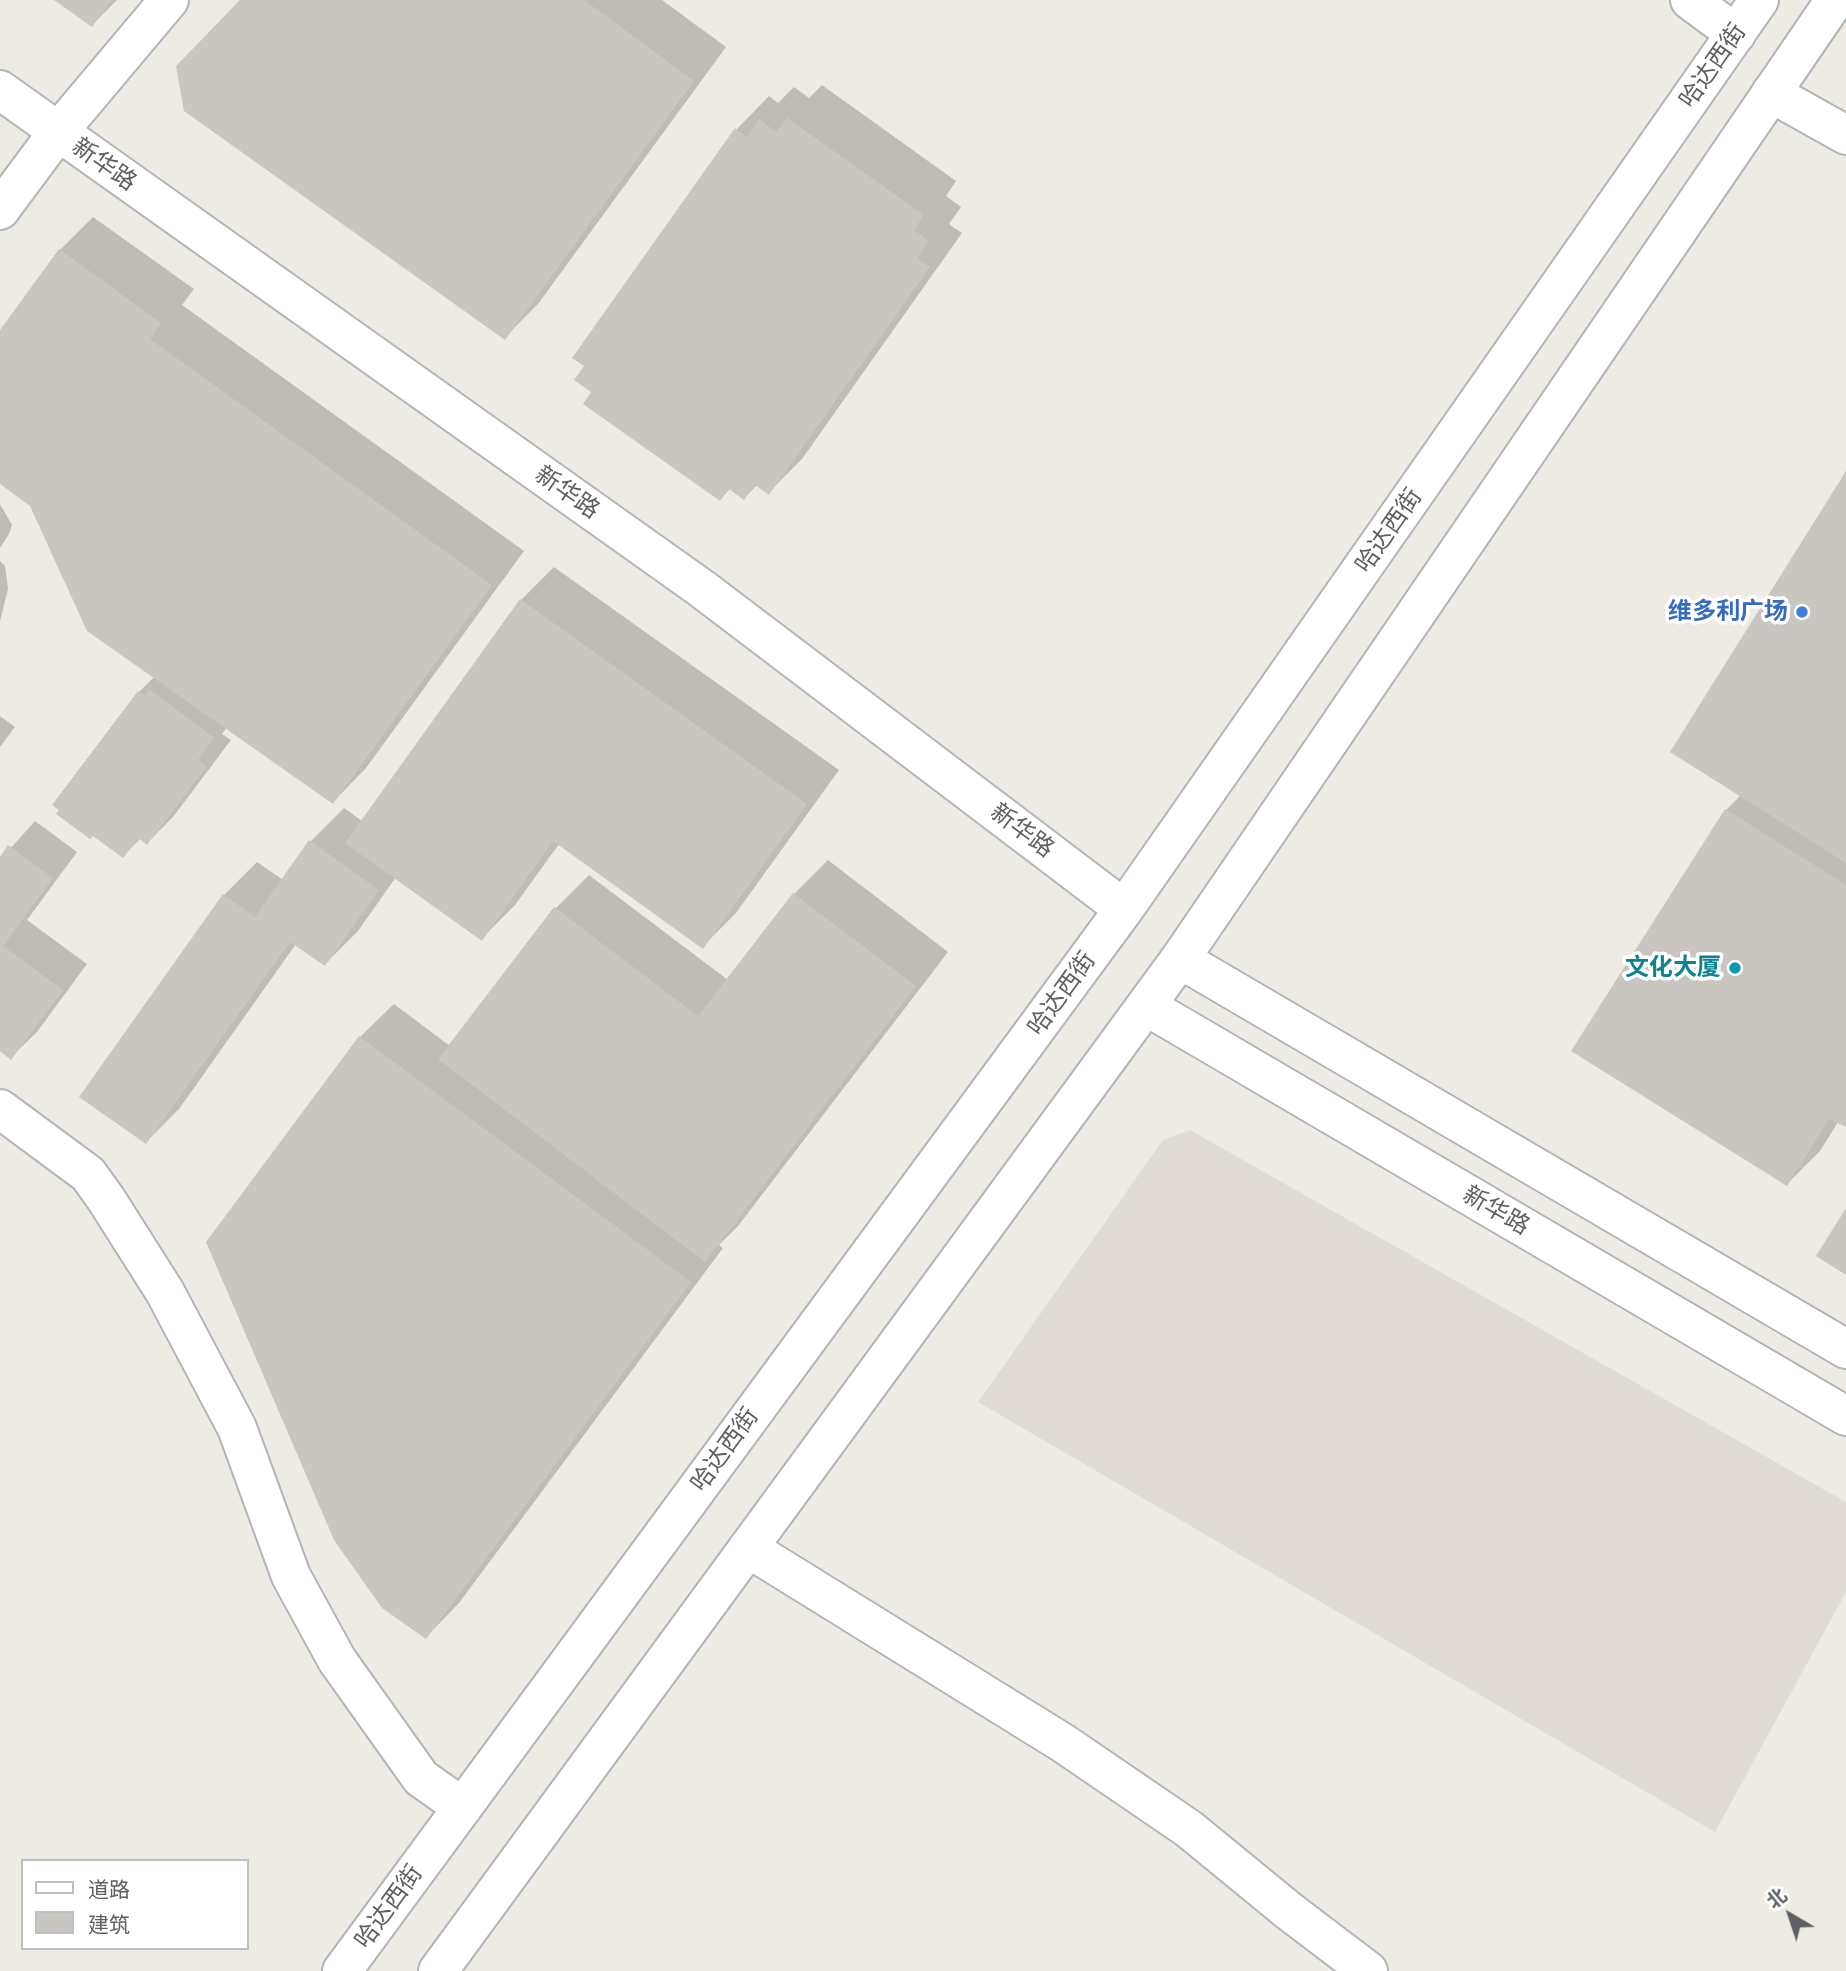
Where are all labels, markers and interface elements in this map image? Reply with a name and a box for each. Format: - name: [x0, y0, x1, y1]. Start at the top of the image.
- street label: 哈达西街: [1674, 18, 1752, 114]
- street label: 新华路: [66, 133, 142, 197]
- street label: 新华路: [529, 461, 605, 525]
- street label: 哈达西街: [1350, 483, 1428, 579]
- place label: 维多利广场: [1668, 598, 1788, 626]
- marker: 维多利广场: [1794, 604, 1810, 620]
- street label: 新华路: [985, 798, 1059, 864]
- street label: 哈达西街: [1022, 947, 1102, 1041]
- place label: 文化大厦: [1625, 954, 1721, 982]
- marker: 文化大厦: [1727, 960, 1743, 976]
- street label: 新华路: [1458, 1181, 1534, 1241]
- street label: 哈达西街: [685, 1403, 765, 1497]
- legend: [21, 1859, 248, 1950]
- street label: 哈达西街: [349, 1860, 429, 1954]
- text: 道路: [88, 1877, 130, 1902]
- north arrow: [1755, 1880, 1825, 1950]
- text: 北: [1762, 1883, 1791, 1913]
- text: 建筑: [88, 1912, 130, 1937]

